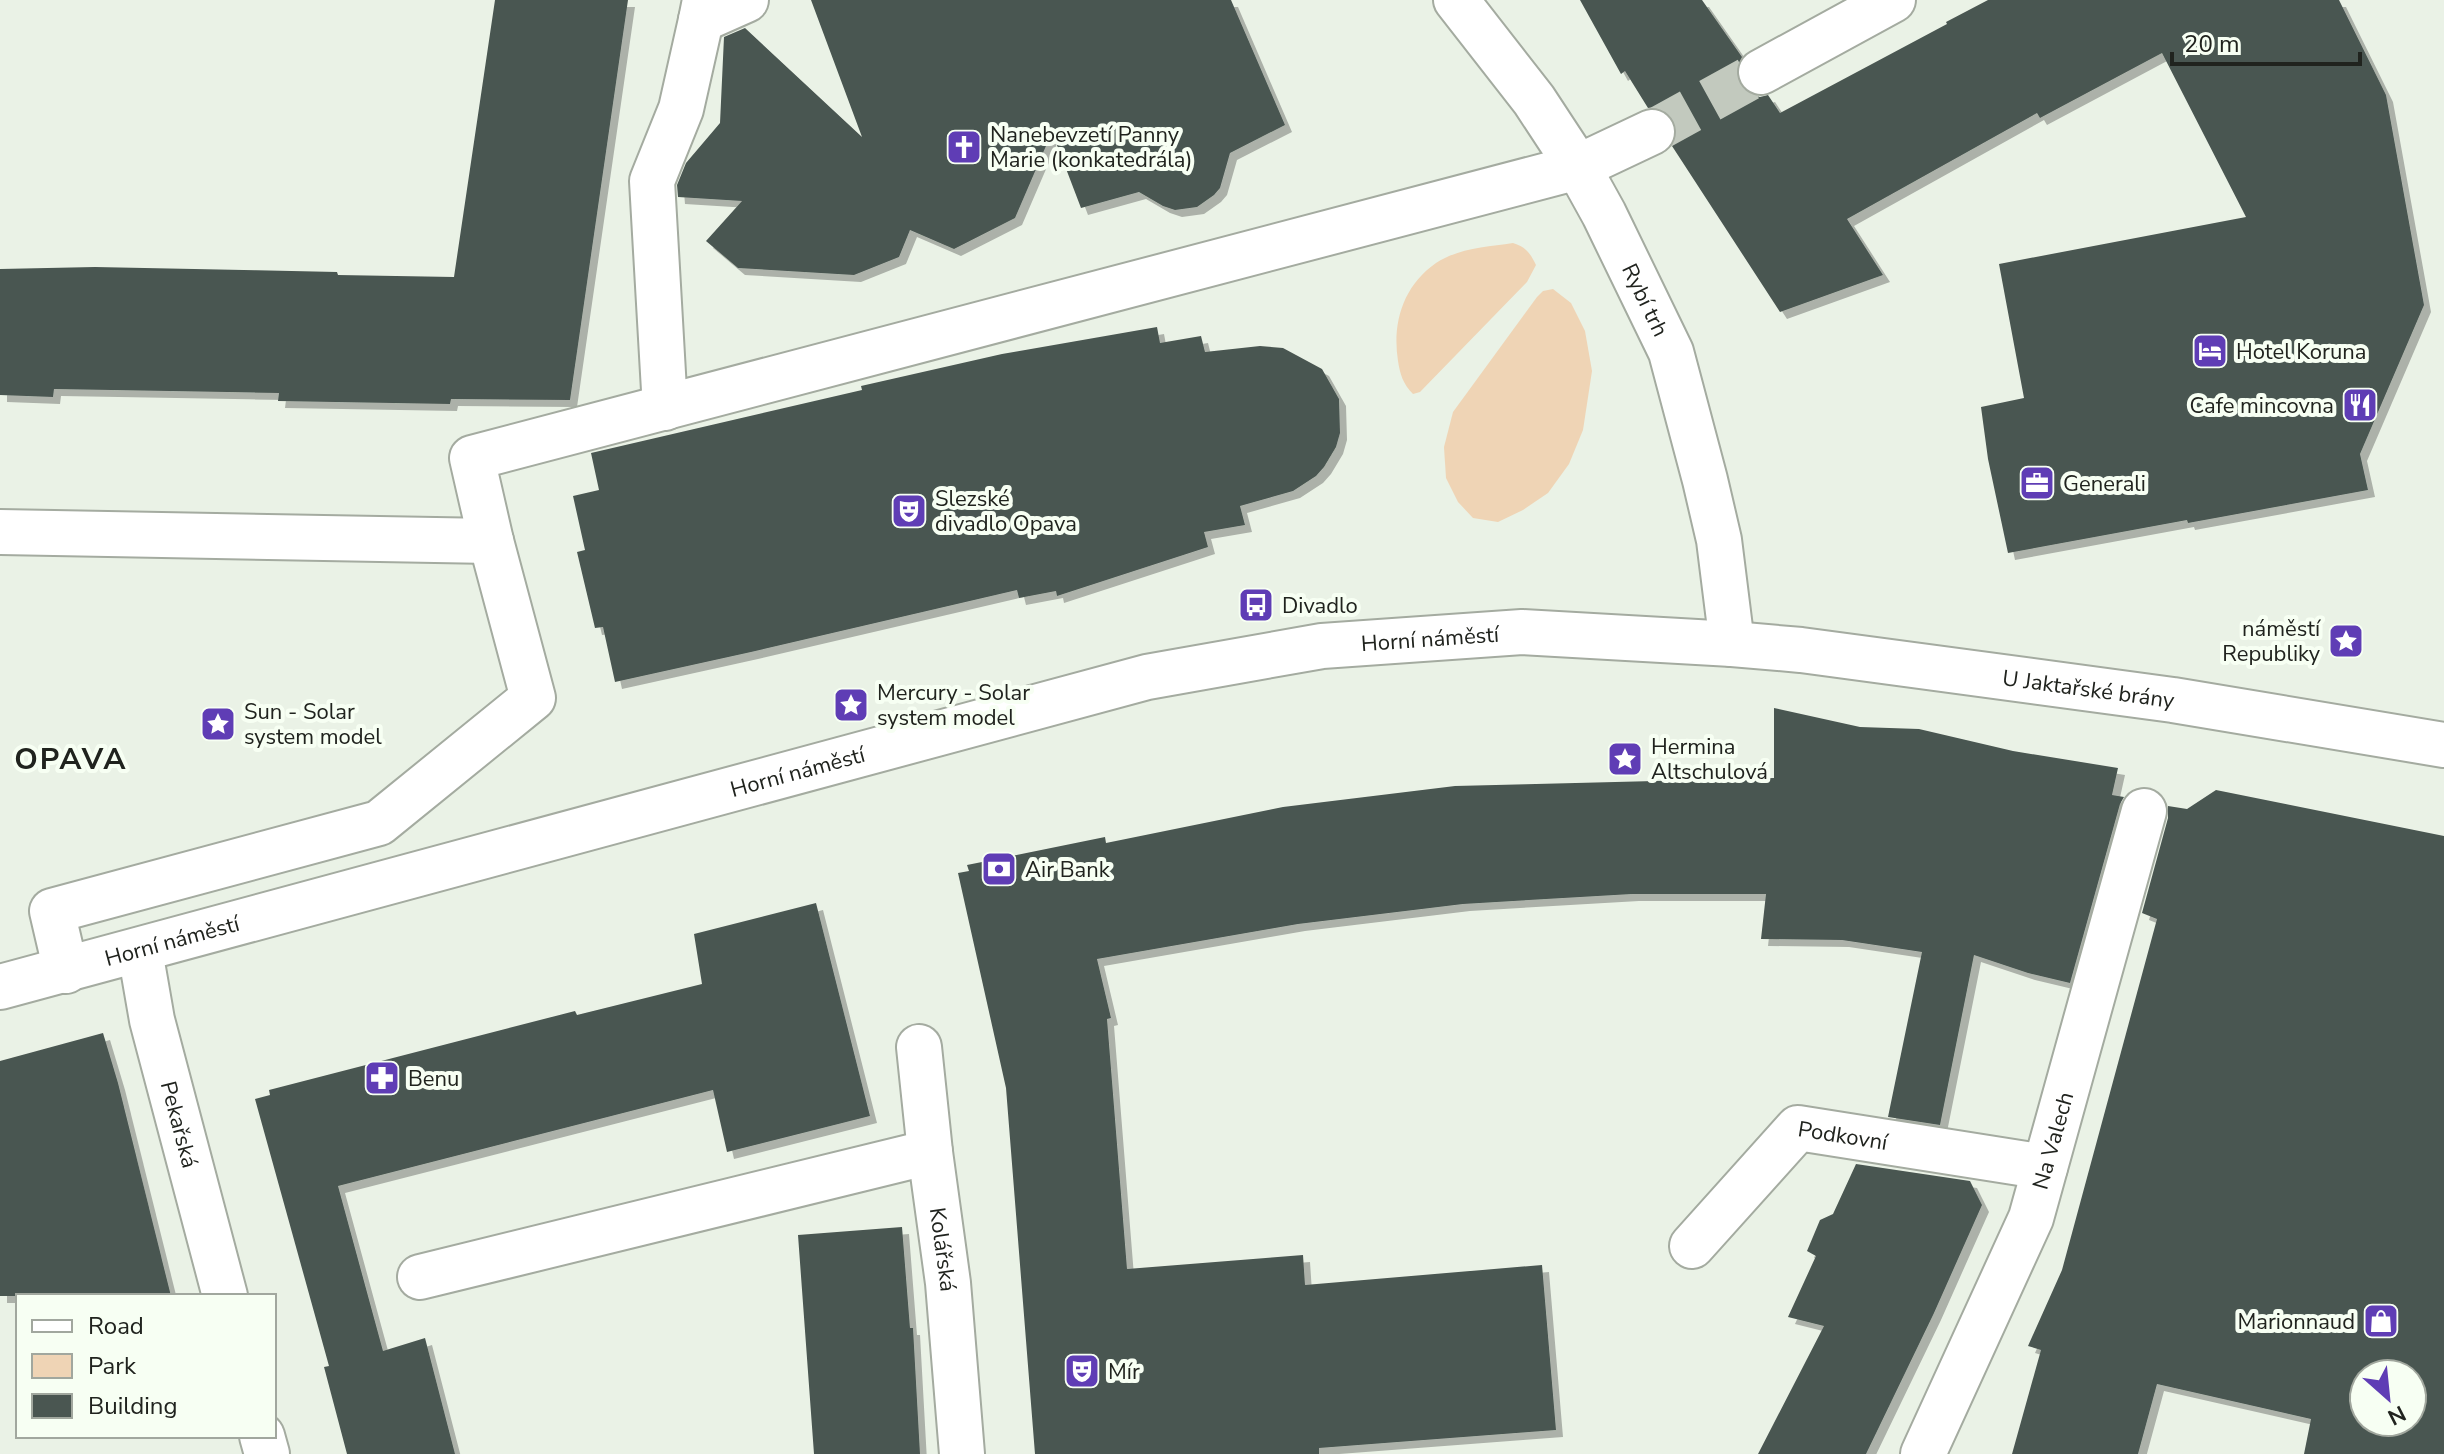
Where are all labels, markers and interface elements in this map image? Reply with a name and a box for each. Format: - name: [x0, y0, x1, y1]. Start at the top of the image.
- scale bar: [2172, 16, 2360, 66]
- text: 20 m: [2184, 28, 2240, 60]
- place label: Nanebevzetí Panny Marie (konkatedrála): [990, 120, 1192, 175]
- church icon: Nanebevzetí Panny Marie (konkatedrála): [945, 128, 983, 166]
- street label: Rybí trh: [1614, 259, 1675, 342]
- hotel icon: Hotel Koruna: [2191, 332, 2229, 370]
- place label: Hotel Koruna: [2236, 337, 2366, 367]
- restaurant icon: Cafe mincovna: [2341, 386, 2379, 424]
- place label: Cafe mincovna: [2190, 391, 2334, 421]
- office icon: Generali: [2018, 464, 2056, 502]
- place label: Generali: [2063, 469, 2146, 499]
- place label: Slezské divadlo Opava: [935, 484, 1077, 539]
- theatre icon: Slezské divadlo Opava: [890, 492, 928, 530]
- bus stop icon: Divadlo: [1237, 586, 1275, 624]
- place label: Divadlo: [1282, 591, 1358, 621]
- place label: náměstí Republiky: [2222, 614, 2322, 669]
- street label: Horní náměstí: [1360, 620, 1502, 659]
- place icon: náměstí Republiky: [2327, 622, 2365, 660]
- street label: U Jaktařské brány: [2001, 663, 2177, 716]
- place label: Mercury - Solar system model: [877, 678, 1030, 733]
- place icon: Mercury - Solar system model: [832, 686, 870, 724]
- place label: Sun - Solar system model: [244, 697, 382, 752]
- place icon: Sun - Solar system model: [199, 705, 237, 743]
- place label: Hermina Altschulová: [1651, 732, 1768, 787]
- district label: OPAVA: [14, 739, 128, 780]
- street label: Horní náměstí: [727, 739, 870, 805]
- place icon: Hermina Altschulová: [1606, 740, 1644, 778]
- bank icon: Air Bank: [980, 850, 1018, 888]
- place label: Air Bank: [1025, 855, 1111, 885]
- street label: Horní náměstí: [101, 909, 245, 974]
- pharmacy icon: Benu: [363, 1059, 401, 1097]
- place label: Benu: [408, 1064, 459, 1094]
- street label: Pekařská: [153, 1078, 204, 1171]
- street label: Na Valech: [2026, 1089, 2081, 1193]
- street label: Podkovní: [1796, 1114, 1891, 1158]
- street label: Kolářská: [922, 1206, 963, 1293]
- legend: [16, 1294, 276, 1438]
- shop icon: Marionnaud: [2362, 1302, 2400, 1340]
- place label: Marionnaud: [2237, 1307, 2355, 1337]
- text: Road: [88, 1310, 144, 1342]
- text: Park: [88, 1350, 137, 1382]
- theatre icon: Mír: [1063, 1352, 1101, 1390]
- place label: Mír: [1108, 1357, 1140, 1387]
- north arrow: [2348, 1358, 2428, 1438]
- text: Building: [88, 1390, 178, 1422]
- text: N: [2382, 1398, 2411, 1432]

